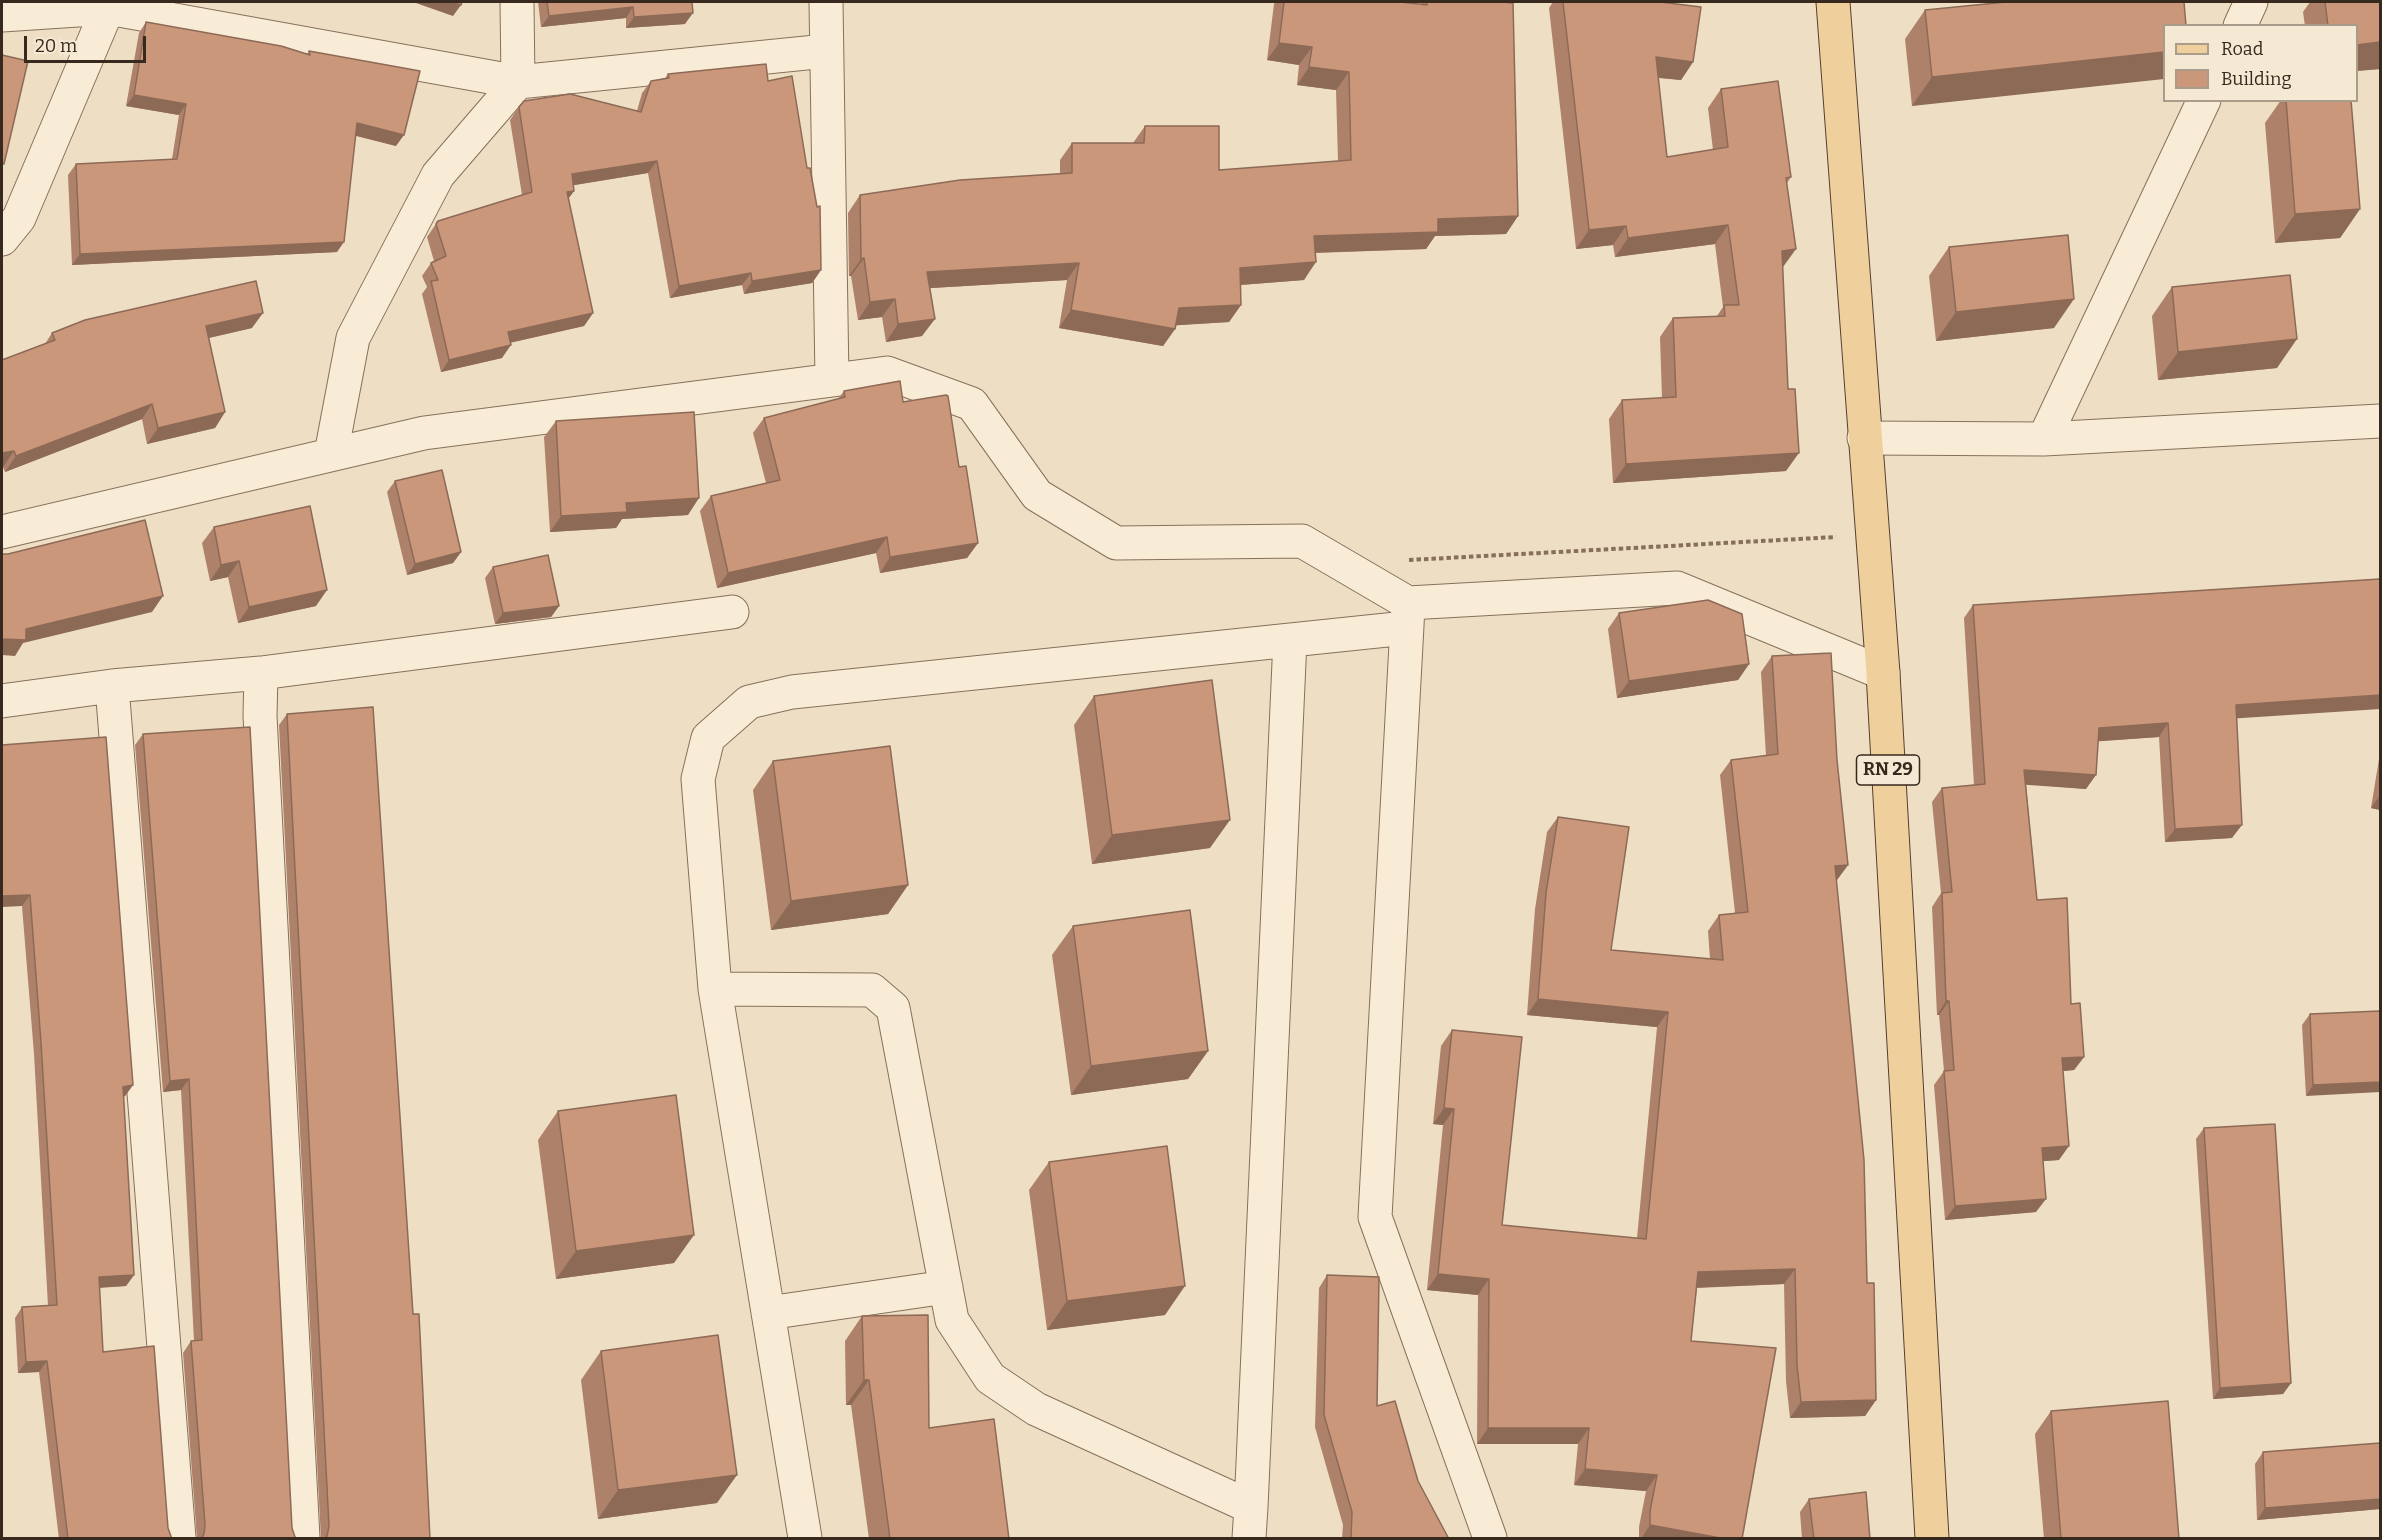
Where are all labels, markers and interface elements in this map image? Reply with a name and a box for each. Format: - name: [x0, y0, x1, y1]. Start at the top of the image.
- scale bar: [27, 24, 148, 62]
- legend: [2163, 24, 2358, 102]
- text: 20 m: [35, 35, 77, 57]
- text: Road: [2221, 38, 2263, 60]
- text: Building: [2221, 68, 2292, 90]
- road number: RN 29: [1856, 755, 1920, 785]

